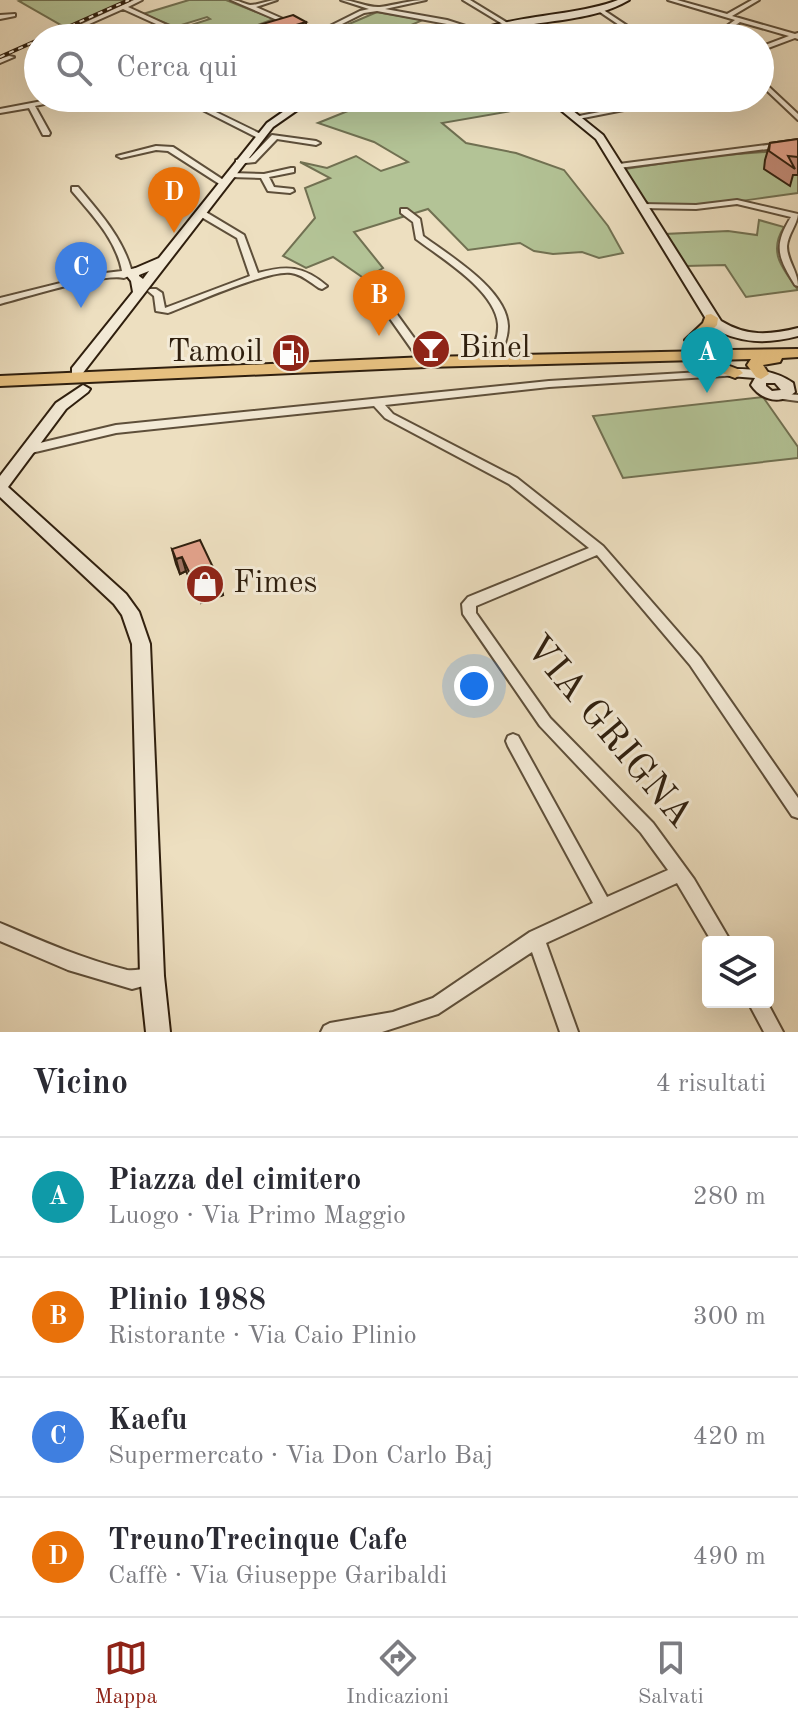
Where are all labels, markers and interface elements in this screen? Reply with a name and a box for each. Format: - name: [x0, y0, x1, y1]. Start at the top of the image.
- search box: [24, 24, 774, 112]
- icon: search: [52, 46, 96, 90]
- text: Cerca qui: [116, 53, 238, 83]
- pin: D: [148, 167, 200, 233]
- pin: C: [55, 242, 107, 308]
- pin: B: [353, 270, 405, 336]
- pin: A: [681, 327, 733, 393]
- bar icon: Binel: [410, 328, 452, 370]
- fuel station icon: Tamoil: [270, 332, 312, 374]
- place label: Binel: [459, 333, 530, 365]
- place label: Tamoil: [167, 337, 263, 369]
- shop icon: Fimes: [184, 563, 226, 605]
- place label: Fimes: [233, 568, 317, 600]
- street label: VIA GRIGNA: [517, 629, 699, 835]
- your location: [454, 666, 494, 706]
- map controls: [702, 936, 774, 1008]
- button: layers: [702, 936, 774, 1008]
- text: Vicino: [32, 1067, 128, 1101]
- text: 4 risultati: [656, 1071, 766, 1097]
- text: Piazza del cimitero: [108, 1166, 361, 1196]
- text: A: [48, 1184, 68, 1210]
- text: 280 m: [693, 1184, 766, 1210]
- text: Luogo · Via Primo Maggio: [108, 1203, 406, 1229]
- text: Plinio 1988: [108, 1286, 266, 1316]
- text: B: [49, 1304, 67, 1330]
- text: 300 m: [693, 1304, 766, 1330]
- text: Ristorante · Via Caio Plinio: [108, 1323, 417, 1349]
- text: Kaefu: [108, 1406, 188, 1436]
- text: C: [49, 1424, 67, 1450]
- text: 420 m: [693, 1424, 766, 1450]
- text: Supermercato · Via Don Carlo Baj: [108, 1443, 493, 1469]
- text: TreunoTrecinque Cafe: [108, 1526, 408, 1556]
- text: D: [48, 1544, 68, 1570]
- text: 490 m: [693, 1544, 766, 1570]
- text: Caffè · Via Giuseppe Garibaldi: [108, 1563, 447, 1589]
- tab: Mappa: [94, 1636, 157, 1711]
- tab: Indicazioni: [346, 1636, 449, 1711]
- tab: Salvati: [638, 1636, 704, 1711]

